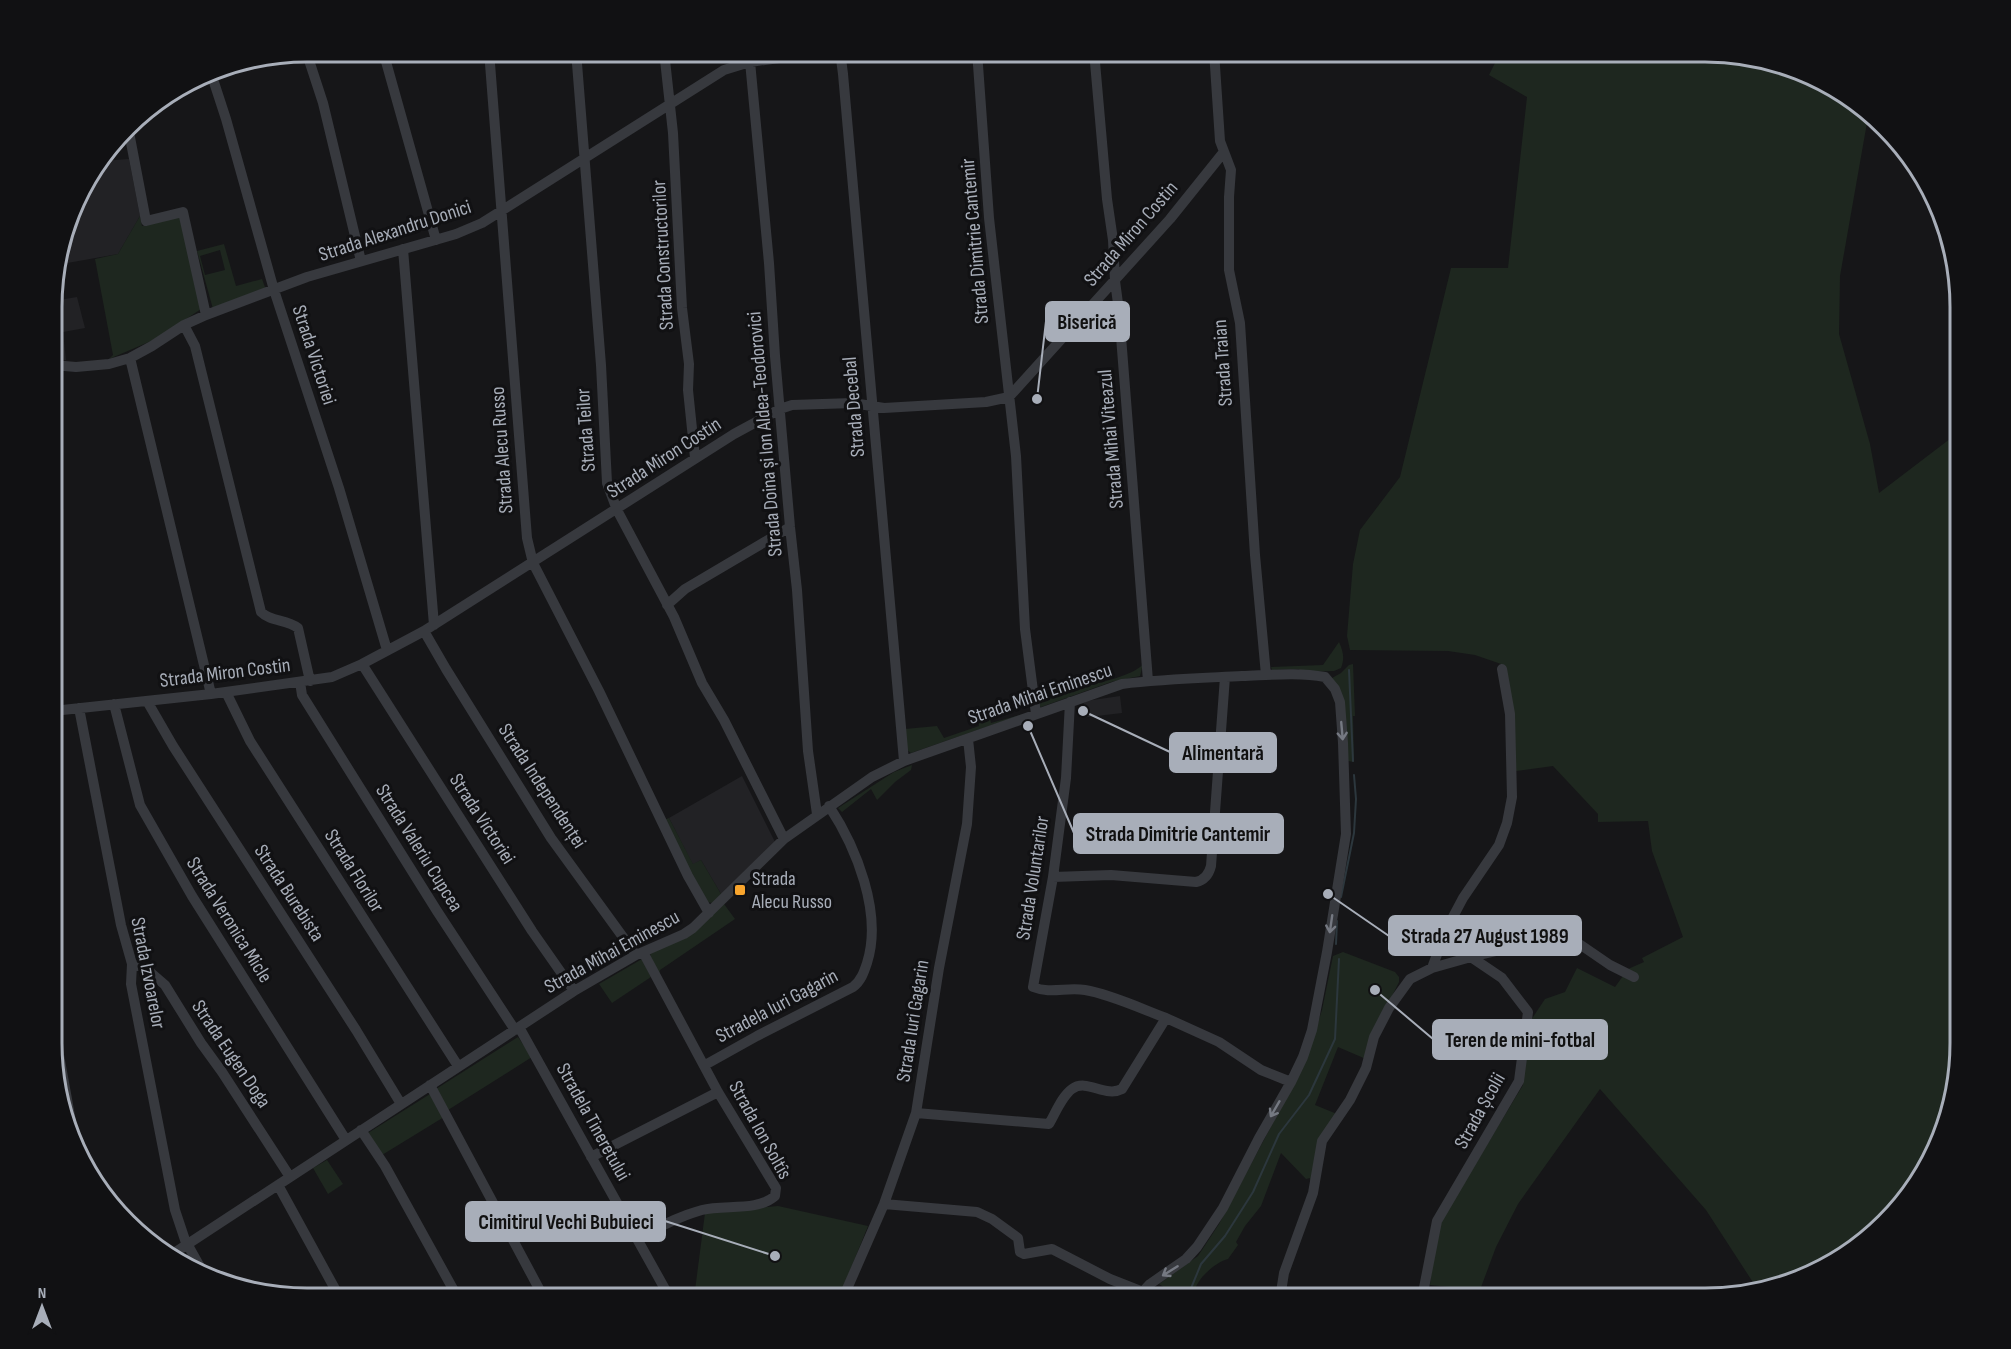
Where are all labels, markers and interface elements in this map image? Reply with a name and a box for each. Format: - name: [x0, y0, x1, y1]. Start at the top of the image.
- street label: Strada Dimitrie Cantemir: [956, 157, 994, 325]
- street label: Strada Miron Costin: [1079, 177, 1183, 291]
- street label: Strada Constructorilor: [647, 179, 679, 331]
- street label: Strada Alexandru Donici: [316, 195, 474, 267]
- street label: Strada Victoriei: [287, 302, 341, 408]
- callout: Biserică: [1046, 302, 1129, 341]
- street label: Strada Doina și Ion Aldea-Teodorovici: [742, 310, 788, 558]
- text: Biserică: [1057, 310, 1117, 335]
- street label: Strada Traian: [1208, 319, 1238, 407]
- street label: Strada Decebal: [838, 356, 870, 458]
- street label: Strada Mihai Viteazul: [1093, 369, 1129, 509]
- street label: Strada Alecu Russo: [486, 386, 518, 514]
- street label: Strada Teilor: [571, 387, 601, 472]
- street label: Strada Miron Costin: [602, 412, 726, 504]
- street label: Strada Miron Costin: [158, 653, 292, 693]
- street label: Strada Mihai Eminescu: [965, 658, 1115, 730]
- street label: Strada Independenței: [493, 719, 591, 853]
- one-way arrow: [1337, 720, 1348, 740]
- callout: Alimentară: [1170, 733, 1276, 772]
- text: Alimentară: [1181, 741, 1264, 766]
- street label: Strada Victoriei: [444, 769, 520, 869]
- street label: Strada Valeriu Cupcea: [370, 780, 468, 916]
- street label: Strada Voluntarilor: [1011, 814, 1055, 942]
- callout: Strada Dimitrie Cantemir: [1074, 814, 1283, 853]
- text: Strada Dimitrie Cantemir: [1086, 822, 1271, 847]
- street label: Strada Florilor: [319, 825, 389, 917]
- street label: Strada Burebista: [249, 840, 329, 946]
- street label: Strada Veronica Micle: [181, 853, 277, 987]
- place label: Strada Alecu Russo: [751, 867, 832, 914]
- marker: Strada Alecu Russo: [733, 883, 747, 897]
- street label: Strada Mihai Eminescu: [540, 905, 684, 999]
- one-way arrow: [1325, 914, 1336, 934]
- street label: Strada Izvoarelor: [125, 915, 171, 1031]
- callout: Strada 27 August 1989: [1389, 916, 1581, 955]
- text: Strada 27 August 1989: [1401, 924, 1569, 949]
- street label: Strada Iuri Gagarin: [892, 958, 934, 1084]
- street label: Stradela Iuri Gagarin: [712, 964, 842, 1048]
- street label: Strada Eugen Doga: [186, 996, 276, 1112]
- callout: Teren de mini-fotbal: [1433, 1020, 1607, 1059]
- text: Teren de mini-fotbal: [1445, 1028, 1595, 1053]
- street label: Stradela Tineretului: [551, 1059, 635, 1185]
- street label: Strada Școlii: [1449, 1069, 1511, 1153]
- street label: Strada Ion Soltîs: [723, 1077, 797, 1183]
- one-way arrow: [1269, 1100, 1281, 1117]
- callout: Cimitirul Vechi Bubuieci: [466, 1202, 665, 1241]
- text: Cimitirul Vechi Bubuieci: [478, 1210, 654, 1235]
- one-way arrow: [1162, 1265, 1179, 1277]
- north arrow: [12, 1277, 72, 1337]
- text: N: [38, 1284, 46, 1303]

